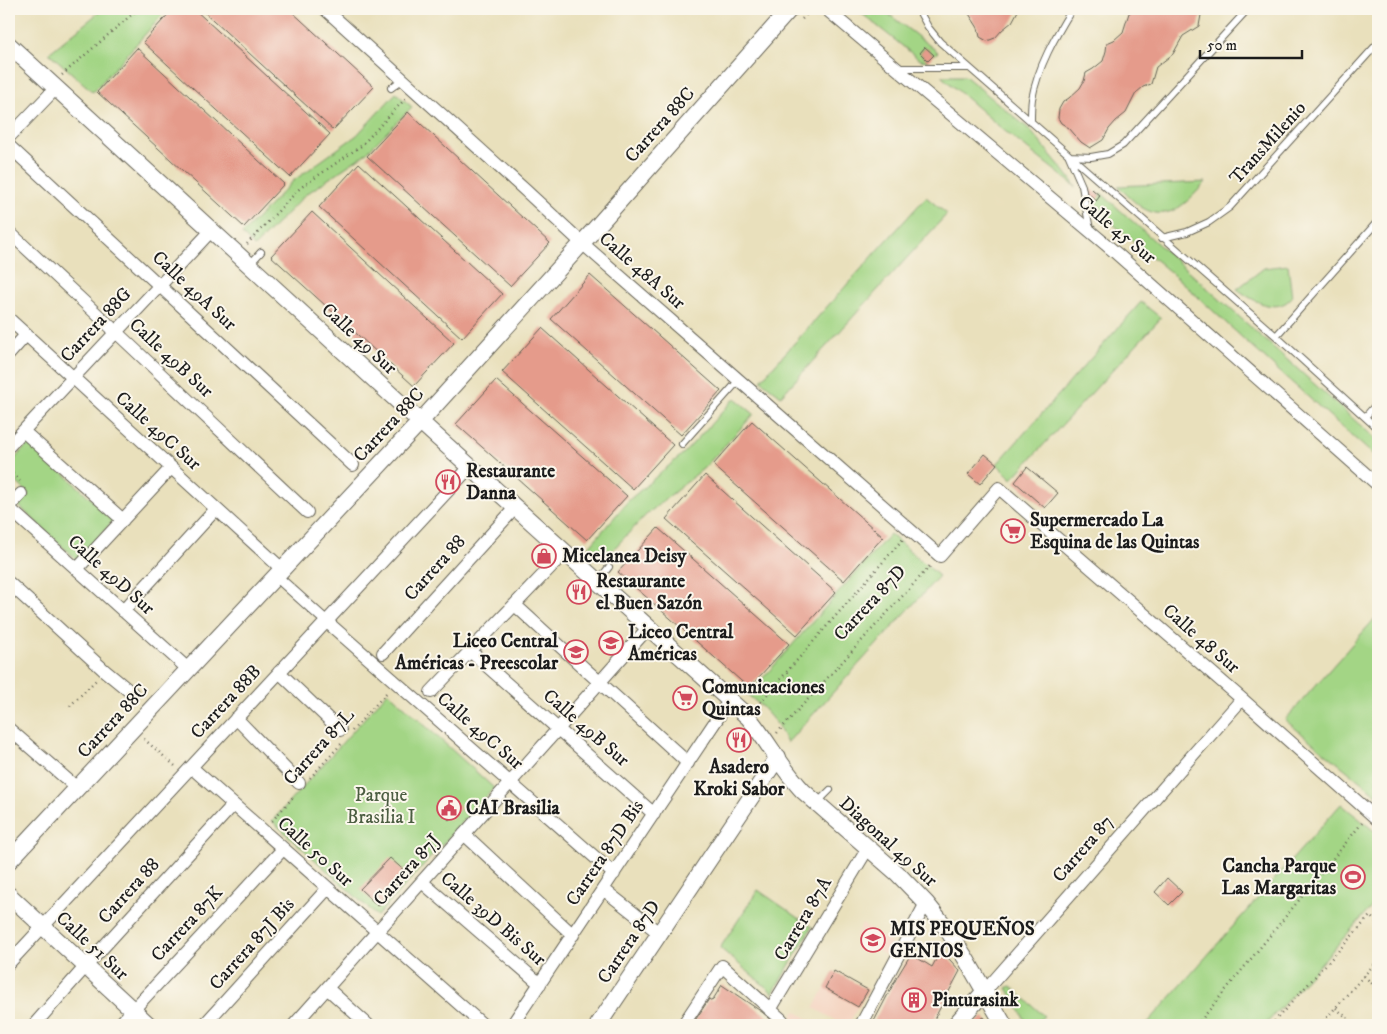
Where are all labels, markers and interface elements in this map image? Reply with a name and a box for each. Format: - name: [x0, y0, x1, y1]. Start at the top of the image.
- scale bar: [1200, 28, 1302, 60]
- text: 50 m: [1207, 36, 1237, 55]
- street label: Carrera 88C: [620, 83, 700, 167]
- street label: TransMilenio: [1225, 97, 1311, 189]
- street label: Calle 45 Sur: [1073, 191, 1161, 269]
- street label: Calle 48A Sur: [594, 227, 690, 315]
- street label: Calle 49A Sur: [147, 246, 241, 336]
- street label: Carrera 88G: [55, 283, 137, 367]
- street label: Calle 49 Sur: [317, 298, 401, 380]
- street label: Calle 49B Sur: [124, 313, 218, 403]
- street label: Carrera 88C: [349, 383, 429, 467]
- street label: Calle 49C Sur: [110, 387, 206, 475]
- place label: Restaurante Danna: [466, 460, 555, 505]
- restaurant icon: Restaurante Danna: [435, 469, 461, 495]
- place label: Supermercado La Esquina de las Quintas: [1030, 509, 1200, 555]
- supermarket icon: Supermercado La Esquina de las Quintas: [1000, 518, 1026, 544]
- street label: Calle 49D Sur: [63, 530, 159, 620]
- street label: Carrera 88: [399, 530, 471, 606]
- shop icon: Micelanea Deisy: [531, 543, 557, 569]
- place label: Micelanea Deisy: [562, 545, 687, 568]
- street label: Carrera 87D: [829, 560, 911, 646]
- place label: Restaurante el Buen Sazón: [596, 570, 703, 615]
- restaurant icon: Restaurante el Buen Sazón: [566, 579, 592, 605]
- street label: Calle 48 Sur: [1158, 599, 1244, 679]
- place label: Liceo Central Américas: [627, 621, 734, 666]
- place label: Liceo Central Américas - Preescolar: [394, 630, 559, 675]
- school or university icon: Liceo Central Américas: [598, 630, 624, 656]
- school or university icon: Liceo Central Américas - Preescolar: [563, 639, 589, 665]
- street label: Carrera 88B: [186, 660, 266, 744]
- place label: Comunicaciones Quintas: [702, 676, 825, 721]
- street label: Carrera 88C: [73, 679, 153, 763]
- street label: Calle 49B Sur: [538, 684, 634, 772]
- supermarket icon: Comunicaciones Quintas: [672, 685, 698, 711]
- street label: Calle 49C Sur: [432, 687, 528, 775]
- street label: Carrera 87L: [279, 704, 360, 790]
- restaurant icon: Asadero Kroki Sabor: [726, 727, 752, 753]
- place label: Asadero Kroki Sabor: [693, 756, 786, 801]
- park label: Parque Brasilia I: [347, 784, 416, 829]
- street label: Diagonal 49 Sur: [834, 792, 942, 892]
- public building icon: CAI Brasilia: [436, 795, 462, 821]
- street label: Carrera 87D Bis: [561, 796, 649, 910]
- place label: CAI Brasilia: [466, 797, 561, 820]
- street label: Carrera 87: [1048, 811, 1118, 887]
- street label: Calle 50 Sur: [272, 812, 358, 892]
- street label: Carrera 87J: [369, 829, 446, 911]
- street label: Carrera 88: [93, 853, 165, 929]
- place label: Cancha Parque Las Margaritas: [1222, 855, 1337, 900]
- sports icon: Cancha Parque Las Margaritas: [1340, 864, 1366, 890]
- street label: Calle 39D Bis Sur: [436, 867, 550, 971]
- street label: Carrera 87A: [769, 872, 837, 965]
- street label: Carrera 87K: [146, 881, 228, 967]
- street label: Carrera 87J Bis: [205, 893, 299, 995]
- street label: Carrera 87D: [593, 896, 665, 988]
- street label: Calle 51 Sur: [51, 907, 133, 985]
- place label: MIS PEQUEÑOS GENIOS: [890, 916, 1035, 963]
- school or university icon: MIS PEQUEÑOS GENIOS: [860, 927, 886, 953]
- building icon: Pinturasink: [901, 987, 927, 1013]
- place label: Pinturasink: [932, 989, 1019, 1012]

